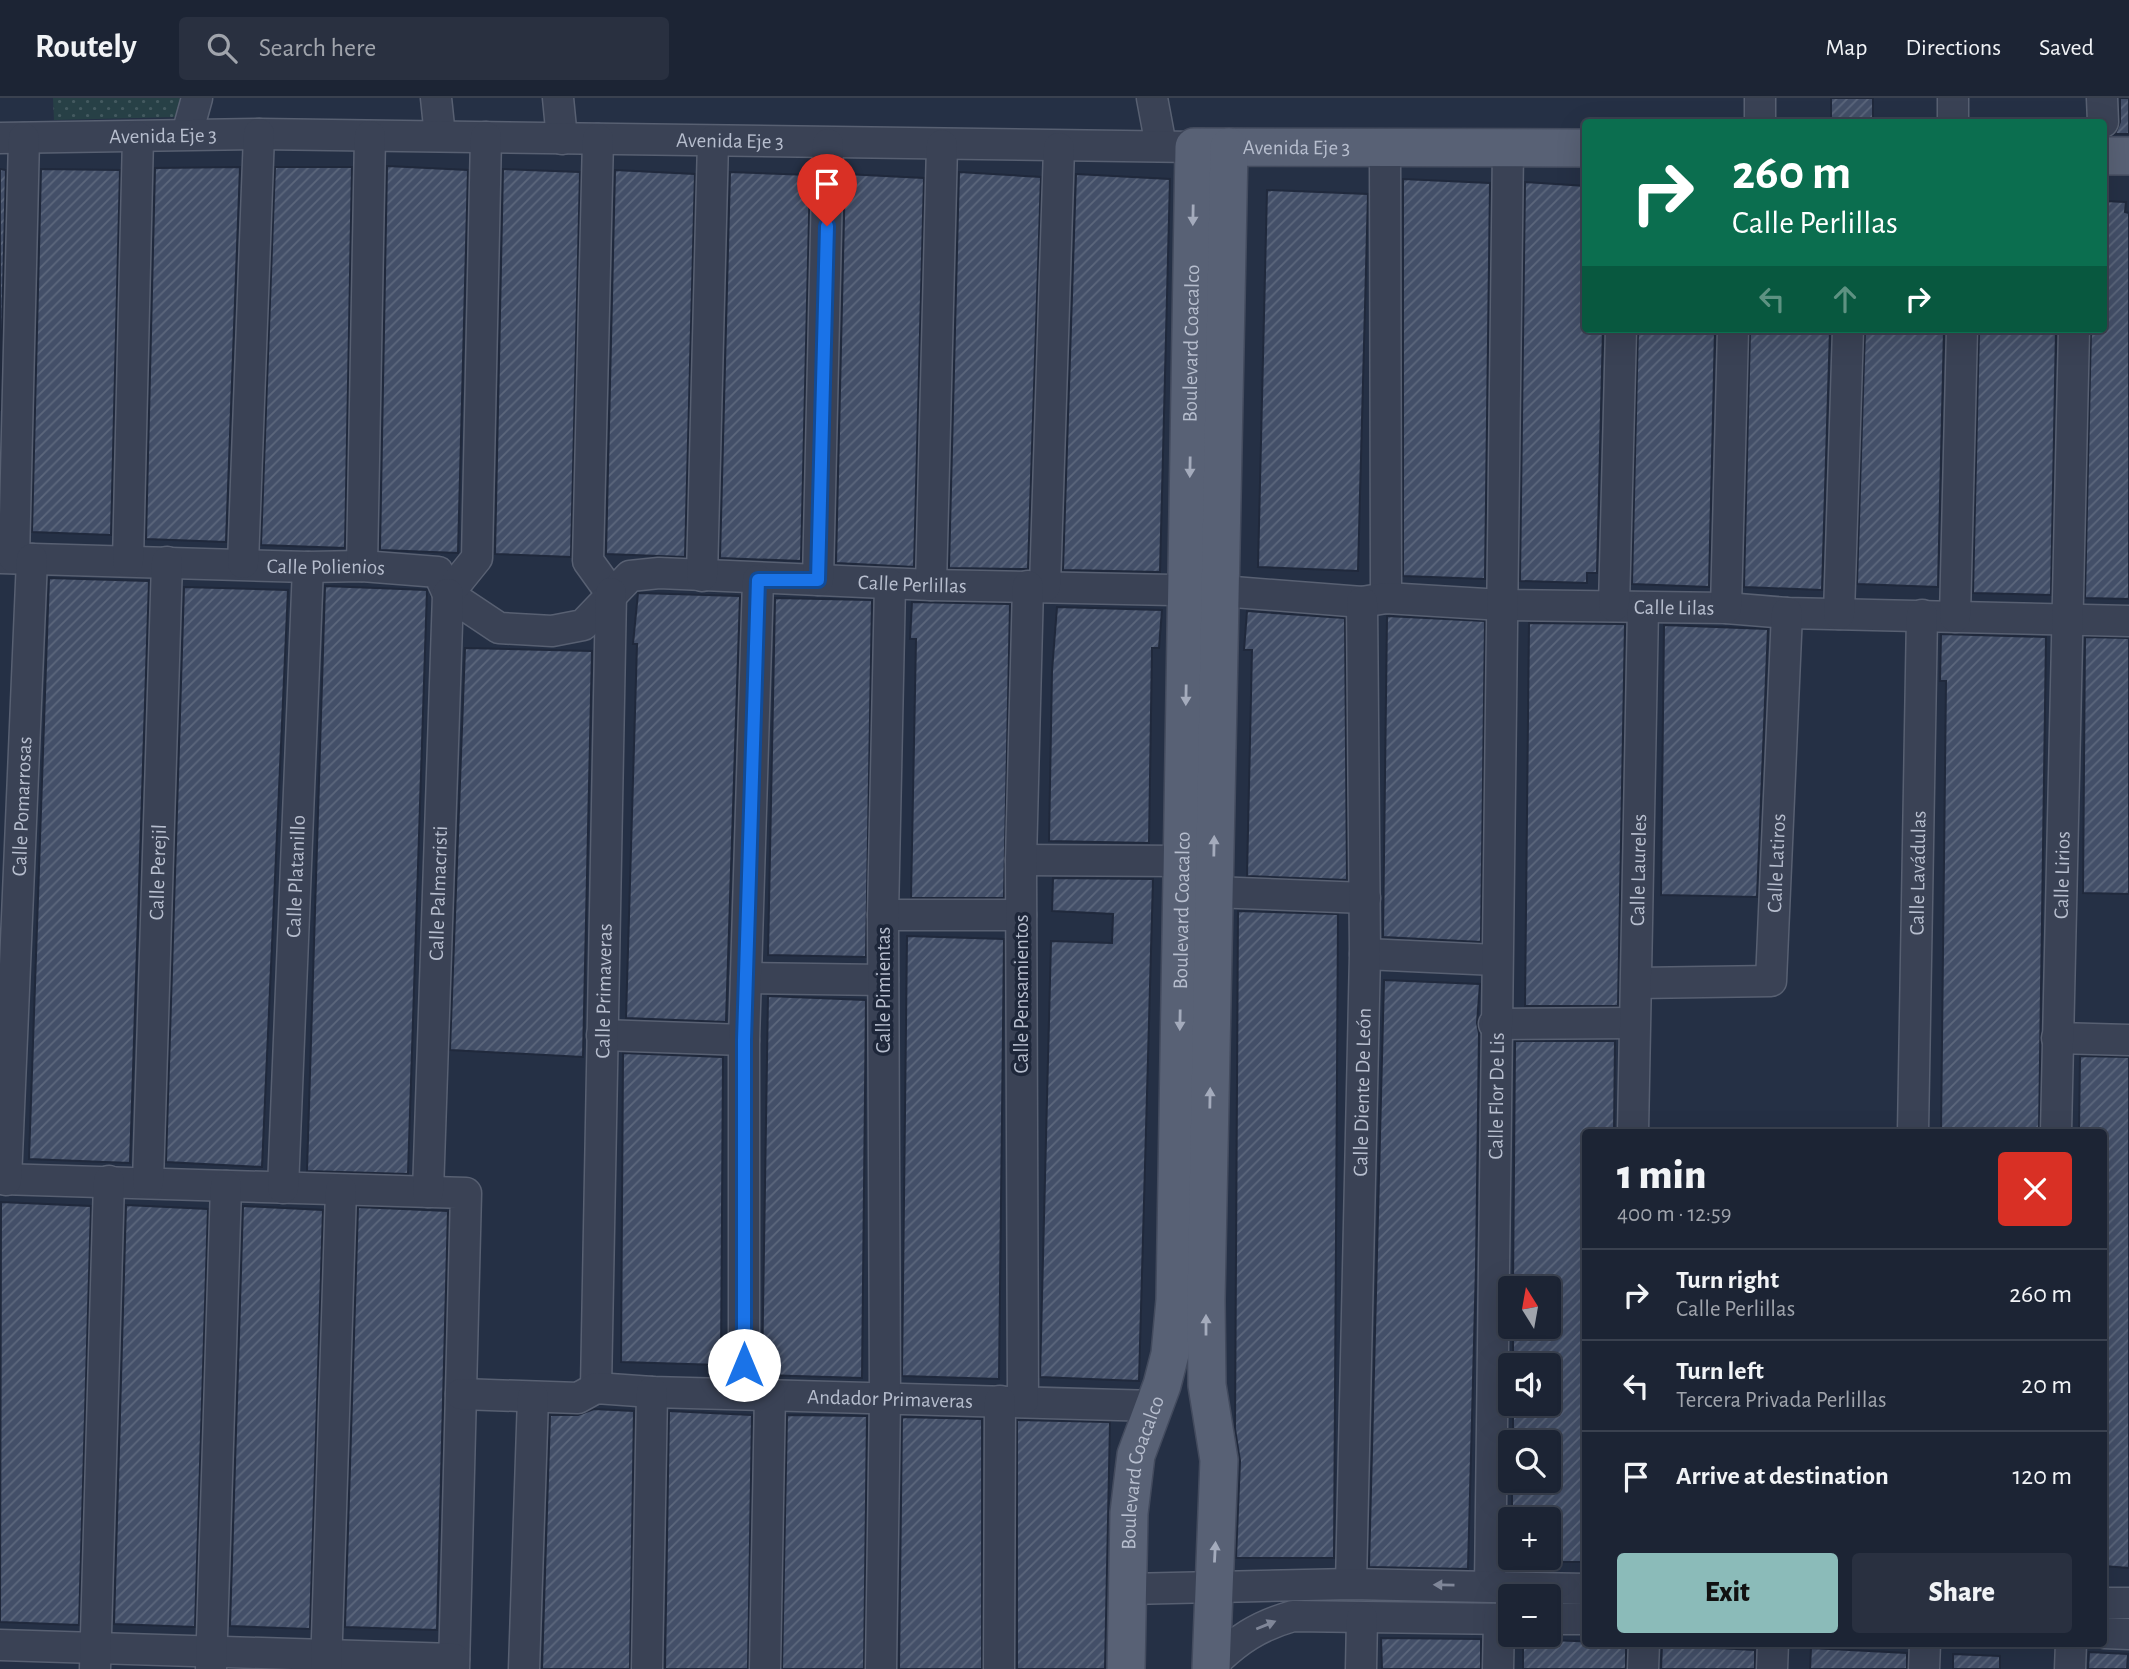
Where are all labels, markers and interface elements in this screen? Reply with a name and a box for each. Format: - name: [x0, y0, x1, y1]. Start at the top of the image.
- search box: [179, 17, 669, 80]
- icon: search: [203, 29, 241, 67]
- text: Routely: [35, 31, 137, 64]
- text: Search here: [259, 35, 376, 61]
- text: Map: [1825, 36, 1867, 60]
- text: Directions: [1905, 36, 2001, 60]
- text: Saved: [2039, 36, 2094, 60]
- street label: Avenida Eje 3: [109, 125, 217, 147]
- street label: Avenida Eje 3: [676, 130, 784, 152]
- street label: Avenida Eje 3: [1243, 137, 1350, 158]
- icon: right: [1617, 147, 1708, 238]
- text: 260 m: [1732, 149, 1851, 198]
- pin: [797, 154, 857, 226]
- icon: arrive: [808, 165, 846, 203]
- one-way arrow: [1188, 205, 1199, 227]
- text: Calle Perlillas: [1732, 207, 1898, 239]
- street label: Boulevard Coacalco: [1179, 264, 1203, 423]
- icon: left: [1753, 280, 1791, 318]
- icon: ahead: [1826, 280, 1864, 318]
- icon: right: [1899, 280, 1937, 318]
- one-way arrow: [1184, 457, 1196, 479]
- street label: Calle Polienios: [266, 556, 386, 579]
- street label: Calle Perlillas: [857, 572, 967, 597]
- street label: Calle Lilas: [1634, 597, 1715, 619]
- one-way arrow: [1180, 684, 1191, 706]
- street label: Calle Pomarrosas: [9, 736, 36, 877]
- street label: Calle Lavádulas: [1906, 810, 1930, 936]
- street label: Calle Latiros: [1764, 813, 1789, 913]
- street label: Calle Laureles: [1627, 814, 1650, 926]
- street label: Calle Platanillo: [283, 815, 309, 938]
- street label: Calle Perejil: [146, 824, 170, 921]
- street label: Calle Palmacristi: [426, 825, 451, 961]
- street label: Boulevard Coacalco: [1170, 831, 1194, 990]
- street label: Calle Lirios: [2051, 831, 2074, 919]
- one-way arrow: [1208, 835, 1220, 857]
- street label: Calle Pensamientos: [1011, 915, 1032, 1073]
- street label: Calle Primaveras: [592, 923, 616, 1059]
- street label: Calle Pimientas: [873, 927, 894, 1053]
- street label: Calle Diente De León: [1350, 1008, 1375, 1177]
- one-way arrow: [1174, 1010, 1185, 1032]
- street label: Calle Flor De Lis: [1485, 1032, 1508, 1160]
- one-way arrow: [1204, 1087, 1215, 1109]
- button: close: [1998, 1152, 2072, 1226]
- text: 1 min: [1617, 1154, 1706, 1196]
- text: 400 m · 12:59: [1617, 1203, 1731, 1226]
- text: Turn right: [1676, 1267, 1779, 1293]
- north arrow: [1498, 1276, 1561, 1339]
- map controls: [1498, 1276, 1561, 1647]
- icon: right: [1617, 1276, 1655, 1314]
- text: 260 m: [2009, 1281, 2072, 1307]
- text: Calle Perlillas: [1676, 1298, 1795, 1321]
- one-way arrow: [1200, 1314, 1212, 1336]
- position arrow: [707, 1328, 781, 1402]
- button: sound: [1498, 1353, 1561, 1416]
- text: Turn left: [1676, 1358, 1764, 1384]
- icon: left: [1617, 1367, 1655, 1405]
- text: 20 m: [2021, 1372, 2072, 1398]
- street label: Andador Primaveras: [807, 1386, 973, 1412]
- text: Tercera Privada Perlillas: [1676, 1389, 1887, 1412]
- street label: Boulevard Coacalco: [1118, 1393, 1168, 1550]
- button: search: [1498, 1430, 1561, 1493]
- icon: arrive: [1617, 1458, 1655, 1496]
- text: Arrive at destination: [1676, 1463, 1889, 1489]
- text: 120 m: [2012, 1463, 2072, 1489]
- button: +: [1498, 1507, 1561, 1570]
- one-way arrow: [1210, 1541, 1221, 1563]
- button: Exit: [1617, 1553, 1838, 1633]
- button: Share: [1852, 1553, 2072, 1633]
- one-way arrow: [1433, 1580, 1455, 1591]
- button: −: [1498, 1584, 1561, 1647]
- one-way arrow: [1255, 1620, 1276, 1631]

